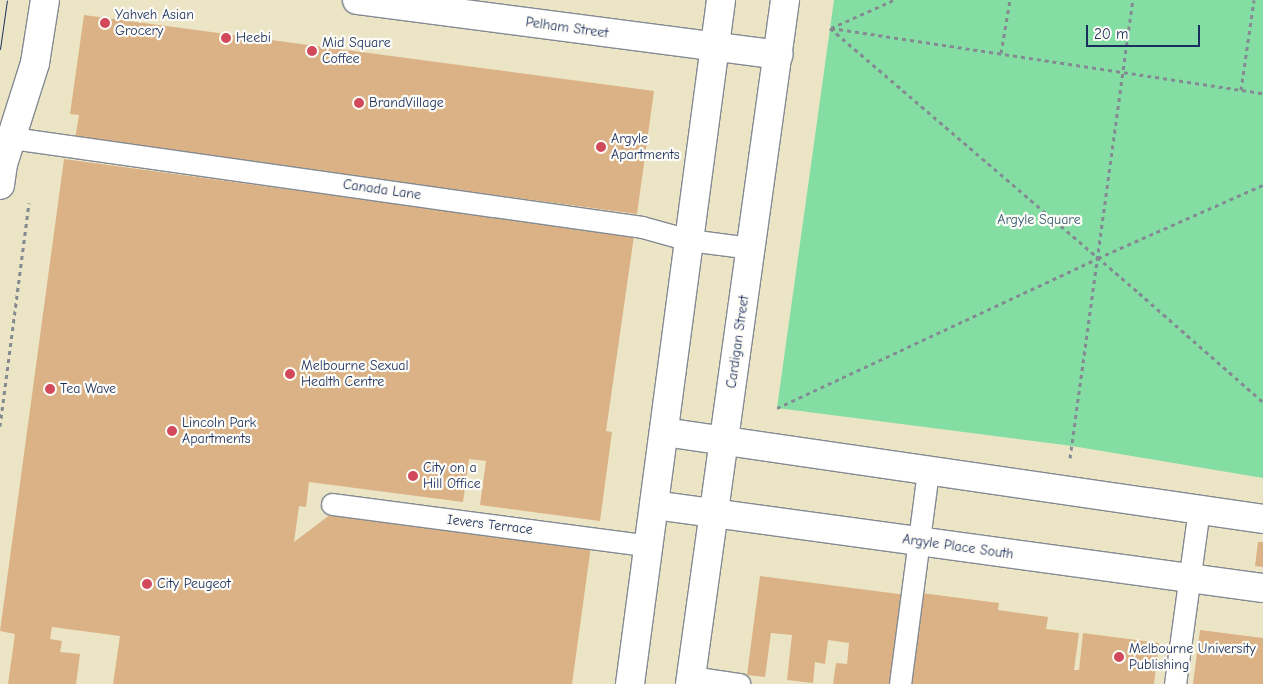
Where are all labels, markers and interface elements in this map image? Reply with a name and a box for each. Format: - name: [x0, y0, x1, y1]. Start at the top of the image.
- place label: Yahveh Asian Grocery: [115, 7, 194, 40]
- street label: Pelham Street: [525, 14, 609, 42]
- scale bar: [1088, 15, 1202, 47]
- marker: Yahveh Asian Grocery: [99, 17, 111, 29]
- text: 20 m: [1094, 25, 1128, 43]
- place label: Heebi: [236, 30, 271, 46]
- marker: Heebi: [220, 32, 232, 44]
- place label: Mid Square Coffee: [322, 35, 391, 68]
- marker: Mid Square Coffee: [306, 45, 318, 57]
- place label: BrandVillage: [369, 95, 444, 111]
- marker: BrandVillage: [353, 97, 365, 109]
- place label: Argyle Apartments: [611, 131, 680, 164]
- marker: Argyle Apartments: [595, 141, 607, 153]
- street label: Canada Lane: [342, 176, 422, 204]
- park label: Argyle Square: [997, 212, 1081, 228]
- street label: Cardigan Street: [723, 294, 753, 390]
- place label: Melbourne Sexual Health Centre: [301, 358, 409, 391]
- marker: Melbourne Sexual Health Centre: [283, 367, 297, 381]
- place label: Tea Wave: [60, 381, 116, 397]
- marker: Tea Wave: [44, 383, 56, 395]
- place label: Lincoln Park Apartments: [182, 415, 256, 448]
- marker: Lincoln Park Apartments: [166, 425, 178, 437]
- place label: City on a Hill Office: [423, 460, 481, 492]
- marker: City on a Hill Office: [407, 470, 419, 482]
- street label: Ievers Terrace: [446, 511, 534, 539]
- street label: Argyle Place South: [901, 531, 1015, 563]
- place label: City Peugeot: [157, 576, 231, 592]
- marker: City Peugeot: [141, 578, 153, 590]
- place label: Melbourne University Publishing: [1129, 641, 1256, 674]
- marker: Melbourne University Publishing: [1113, 651, 1125, 663]

